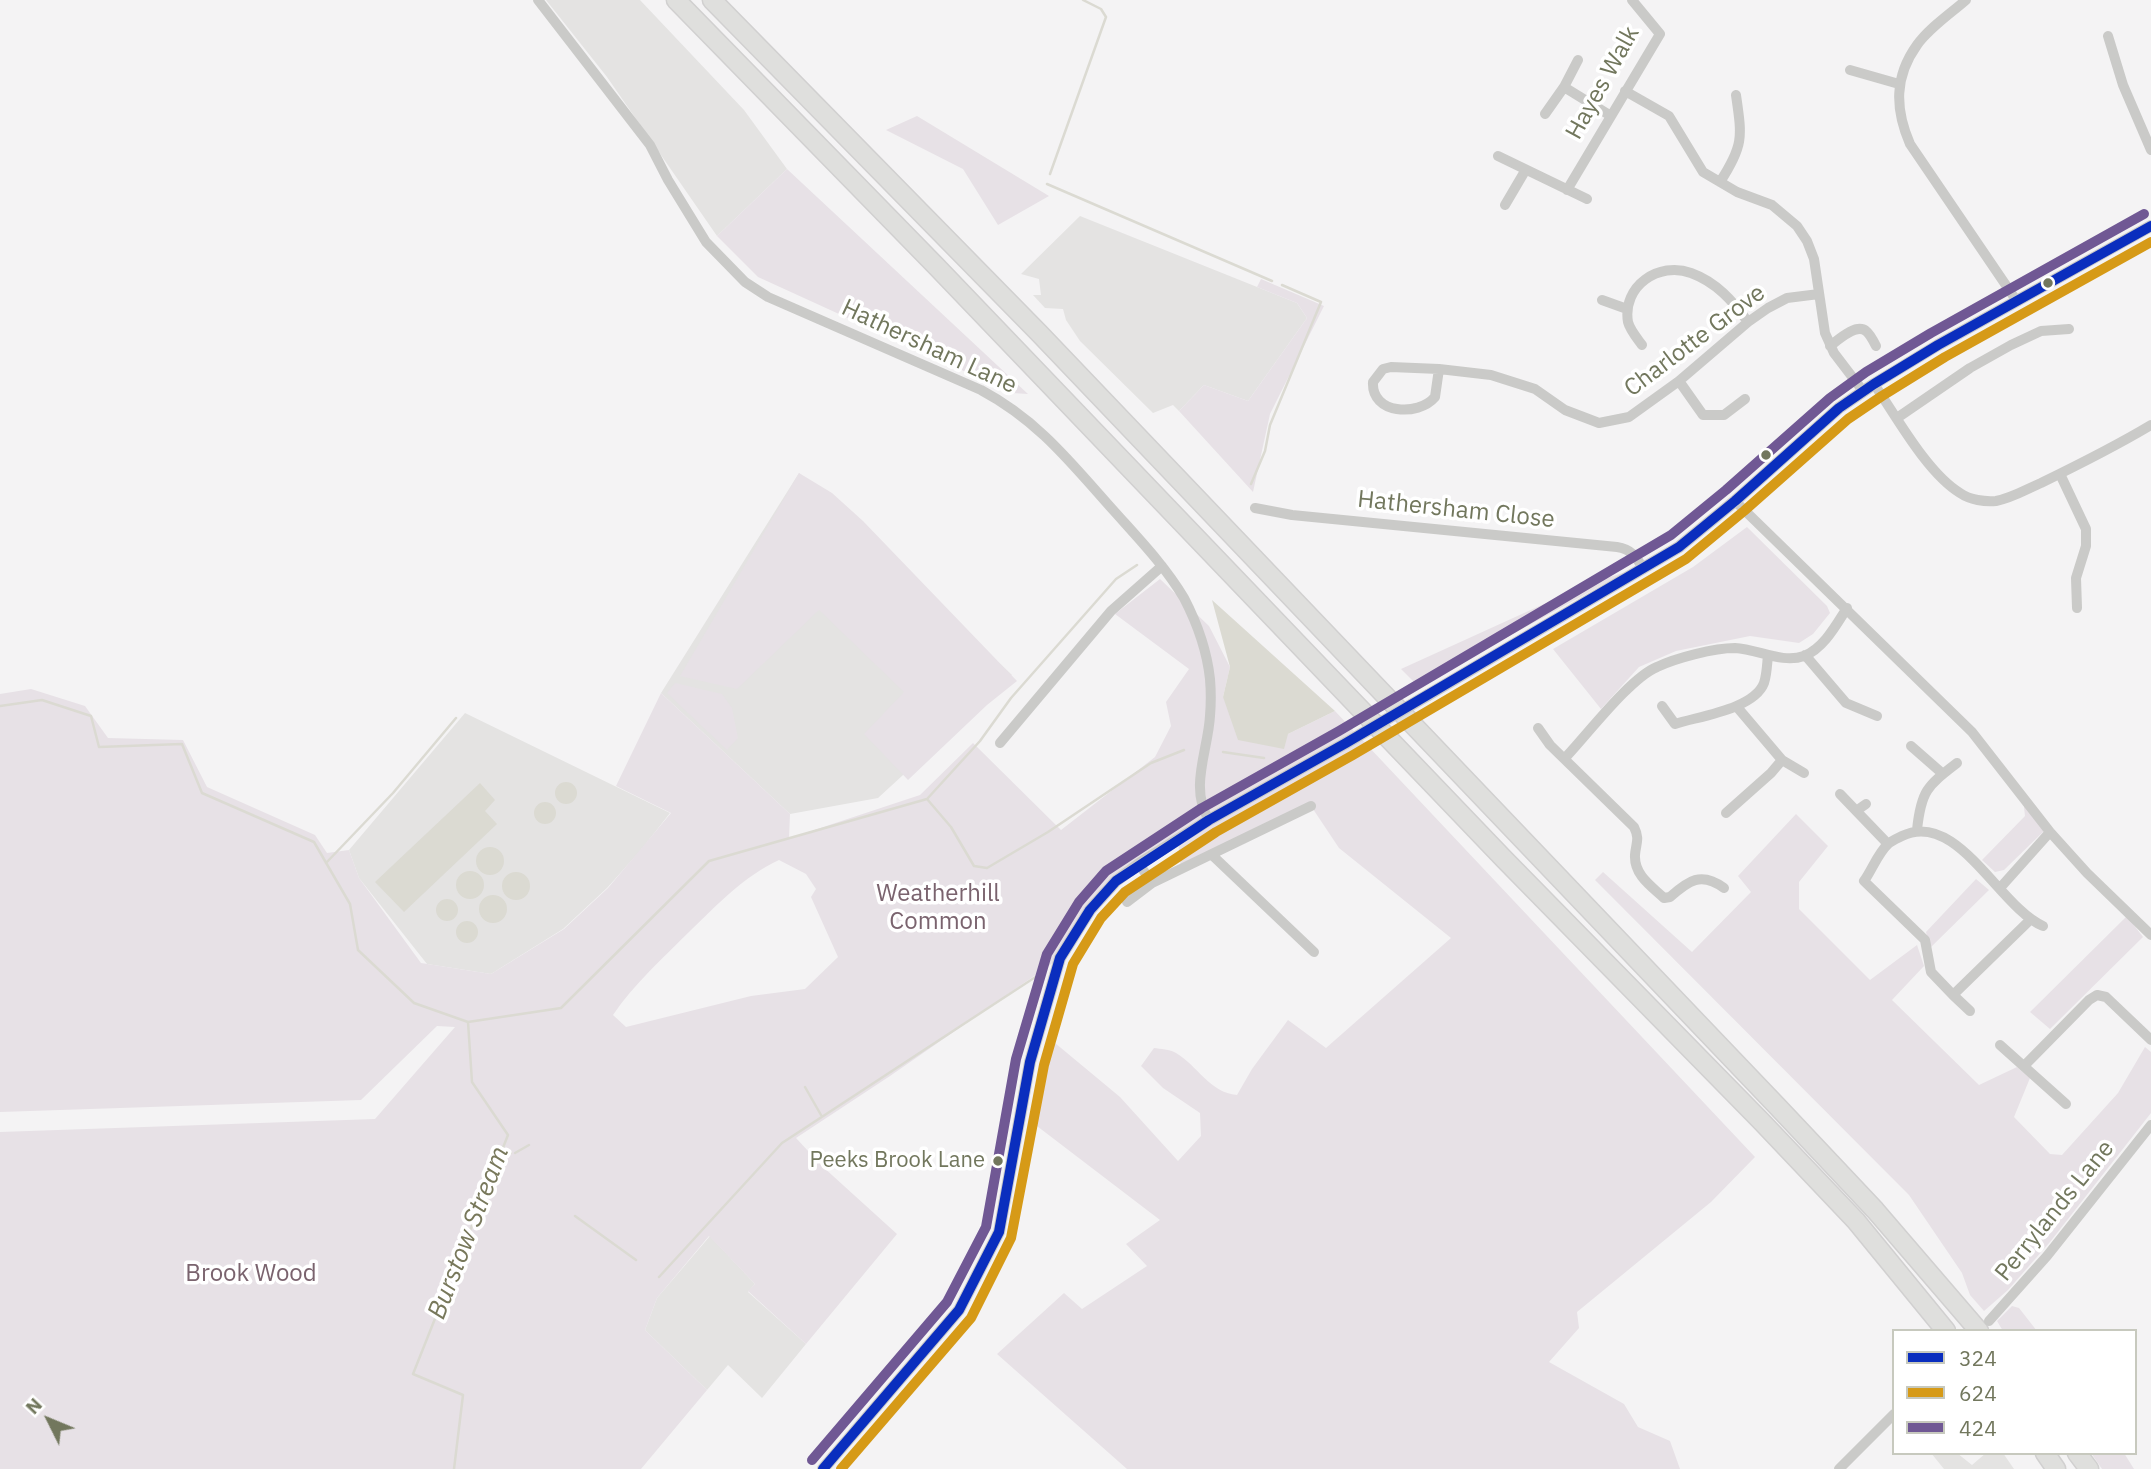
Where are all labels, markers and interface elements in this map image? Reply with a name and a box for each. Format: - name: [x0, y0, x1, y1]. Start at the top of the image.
- street label: Hayes Walk: [1560, 21, 1646, 145]
- unlabelled marker: [2041, 276, 2055, 290]
- street label: Charlotte Grove: [1619, 279, 1771, 403]
- street label: Hathersham Lane: [837, 294, 1021, 400]
- unlabelled marker: [1759, 448, 1773, 462]
- street label: Hathersham Close: [1356, 485, 1556, 535]
- park label: Weatherhill Common: [876, 880, 1000, 936]
- street label: Perrylands Lane: [1989, 1135, 2121, 1287]
- water label: Burstow Stream: [422, 1142, 516, 1324]
- place label: Peeks Brook Lane: [810, 1148, 985, 1174]
- marker: Peeks Brook Lane: [991, 1154, 1005, 1168]
- park label: Brook Wood: [185, 1260, 317, 1288]
- legend: [1892, 1329, 2137, 1455]
- text: 324: [1959, 1344, 1997, 1372]
- text: 624: [1959, 1379, 1997, 1407]
- north arrow: [14, 1385, 84, 1455]
- text: N: [20, 1392, 47, 1419]
- text: 424: [1959, 1414, 1997, 1442]

